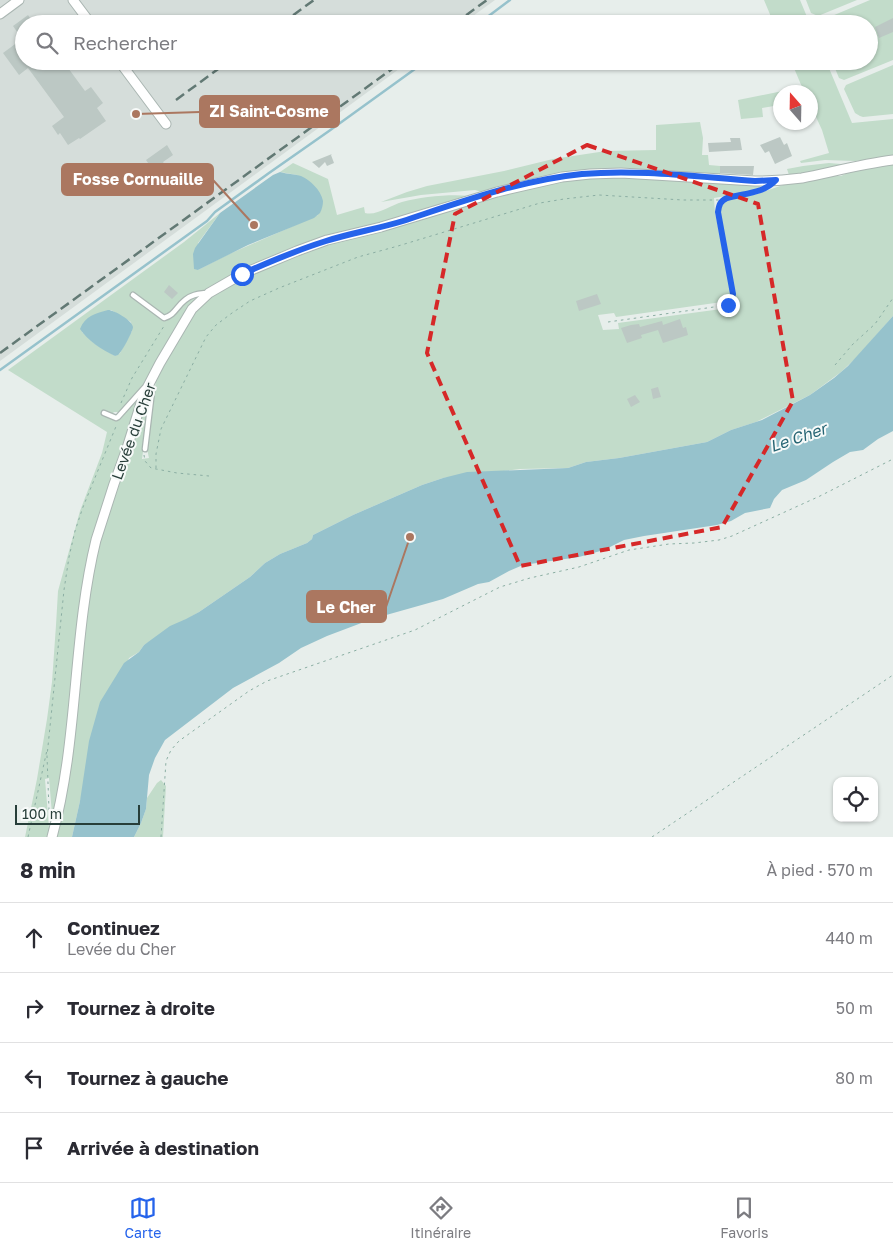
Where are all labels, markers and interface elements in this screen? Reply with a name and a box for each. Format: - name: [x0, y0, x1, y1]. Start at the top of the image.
- search box: [15, 15, 878, 70]
- icon: search: [33, 29, 61, 57]
- text: Rechercher: [73, 31, 178, 54]
- north arrow: [773, 85, 818, 130]
- callout: ZI Saint-Cosme: [200, 96, 339, 127]
- text: ZI Saint-Cosme: [209, 101, 329, 121]
- callout: Fosse Cornuaille: [62, 164, 213, 195]
- text: Fosse Cornuaille: [73, 169, 203, 189]
- route start: [231, 263, 254, 286]
- route end: [717, 294, 740, 317]
- street label: Levée du Cher: [107, 380, 159, 482]
- water label: Le Cher: [767, 417, 832, 456]
- callout: Le Cher: [307, 591, 386, 622]
- text: Le Cher: [316, 597, 376, 617]
- map controls: [833, 777, 878, 822]
- button: locate: [833, 777, 878, 822]
- scale bar: [15, 802, 140, 825]
- text: 100 m: [22, 805, 62, 822]
- text: 8 min: [20, 857, 76, 883]
- text: À pied · 570 m: [766, 860, 873, 880]
- text: Continuez: [67, 916, 160, 939]
- icon: ahead: [20, 924, 48, 952]
- text: 440 m: [825, 928, 873, 948]
- text: Levée du Cher: [67, 939, 176, 959]
- icon: right: [20, 994, 48, 1022]
- text: Tournez à droite: [67, 996, 215, 1019]
- text: 50 m: [836, 998, 873, 1018]
- icon: left: [20, 1064, 48, 1092]
- text: Tournez à gauche: [67, 1066, 228, 1089]
- text: 80 m: [835, 1068, 873, 1088]
- icon: arrive: [20, 1134, 48, 1162]
- text: Arrivée à destination: [67, 1136, 259, 1159]
- tab: Carte: [124, 1194, 161, 1241]
- tab: Itinéraire: [410, 1194, 471, 1241]
- tab: Favoris: [720, 1194, 769, 1241]

